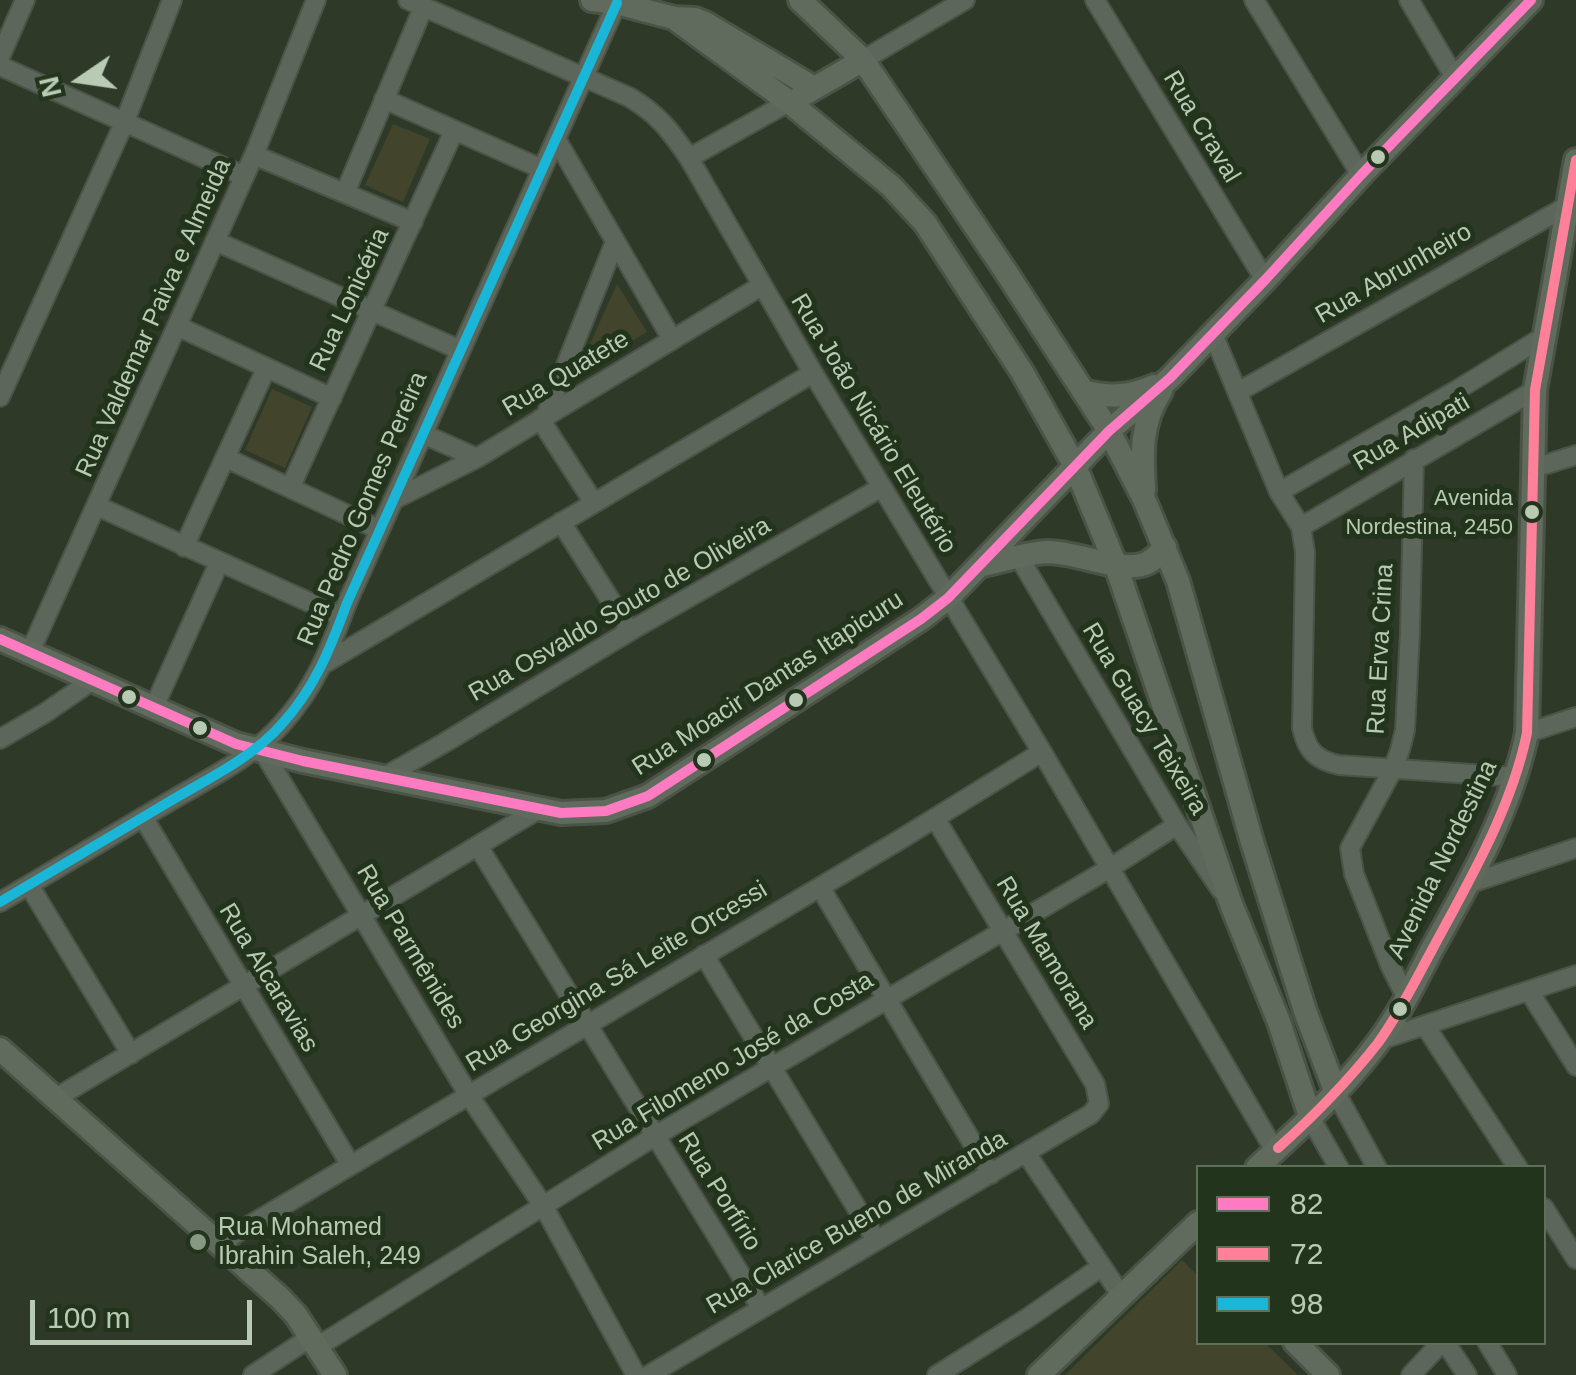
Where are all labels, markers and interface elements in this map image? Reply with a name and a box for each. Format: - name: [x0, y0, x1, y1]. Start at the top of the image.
- north arrow: [30, 30, 130, 130]
- street label: Rua Craval: [1156, 66, 1246, 188]
- text: N: [33, 74, 68, 100]
- unlabelled marker: [1368, 147, 1388, 167]
- street label: Rua Valdemar Paiva e Almeida: [70, 154, 238, 482]
- street label: Rua Abrunheiro: [1311, 217, 1477, 331]
- street label: Rua Lonicéria: [304, 224, 396, 376]
- street label: Rua João Nicário Eleutério: [784, 289, 962, 559]
- street label: Rua Quatete: [498, 325, 634, 423]
- street label: Rua Pedro Gomes Pereira: [292, 368, 434, 650]
- street label: Rua Adipati: [1349, 388, 1475, 478]
- place label: Avenida Nordestina, 2450: [1345, 486, 1513, 538]
- marker: Avenida Nordestina, 2450: [1522, 502, 1542, 522]
- street label: Rua Osvaldo Souto de Oliveira: [464, 511, 776, 709]
- street label: Rua Erva Crina: [1362, 563, 1400, 735]
- street label: Rua Moacir Dantas Itapicuru: [627, 585, 909, 783]
- street label: Rua Guacy Teixeira: [1075, 618, 1213, 820]
- unlabelled marker: [119, 687, 139, 707]
- unlabelled marker: [786, 690, 806, 710]
- unlabelled marker: [190, 718, 210, 738]
- unlabelled marker: [694, 750, 714, 770]
- street label: Avenida Nordestina: [1382, 756, 1504, 964]
- street label: Rua Parmênides: [349, 859, 471, 1035]
- street label: Rua Mamorana: [989, 871, 1103, 1035]
- street label: Rua Georgina Sá Leite Orcessi: [461, 875, 773, 1079]
- street label: Rua Alcaravias: [212, 898, 324, 1058]
- street label: Rua Filomeno José da Costa: [587, 966, 879, 1158]
- unlabelled marker: [1390, 999, 1410, 1019]
- street label: Rua Clarice Bueno de Miranda: [701, 1125, 1013, 1321]
- street label: Rua Porfírio: [671, 1127, 767, 1257]
- legend: [1196, 1165, 1546, 1345]
- text: 82: [1290, 1187, 1323, 1220]
- place label: Rua Mohamed Ibrahin Saleh, 249: [218, 1213, 421, 1272]
- marker: Rua Mohamed Ibrahin Saleh, 249: [187, 1231, 209, 1253]
- text: 72: [1290, 1237, 1323, 1270]
- scale bar: [35, 1280, 258, 1342]
- text: 98: [1290, 1287, 1323, 1320]
- text: 100 m: [47, 1301, 130, 1334]

